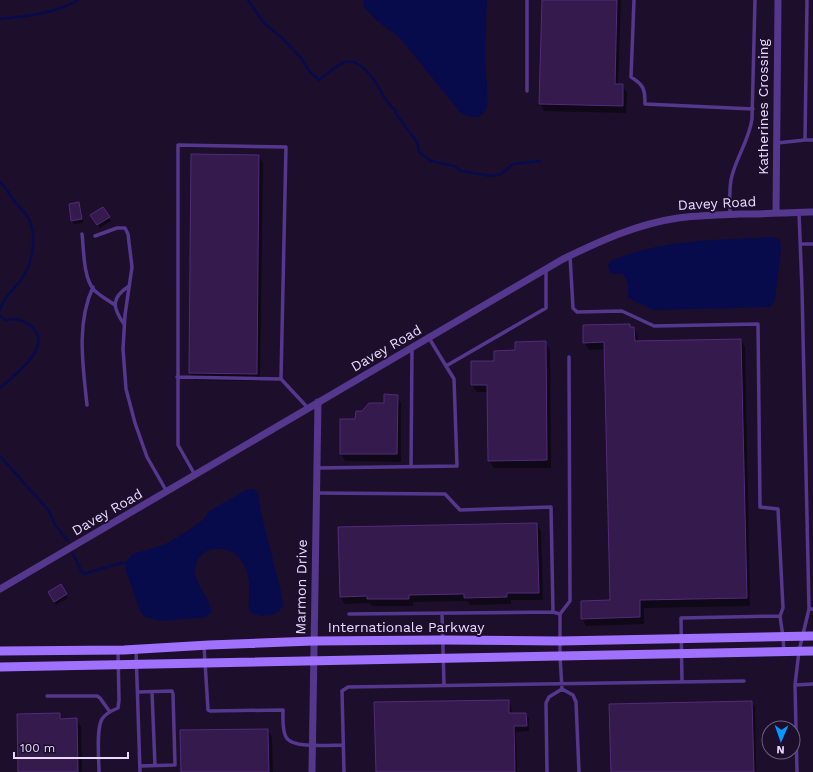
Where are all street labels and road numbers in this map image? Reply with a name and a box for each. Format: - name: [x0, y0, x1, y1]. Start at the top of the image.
- street label: Katherines Crossing: [755, 39, 771, 175]
- street label: Davey Road: [677, 193, 757, 213]
- street label: Davey Road: [348, 321, 424, 375]
- street label: Davey Road: [69, 485, 145, 539]
- street label: Marmon Drive: [292, 539, 310, 635]
- street label: Internationale Parkway: [328, 619, 485, 635]

